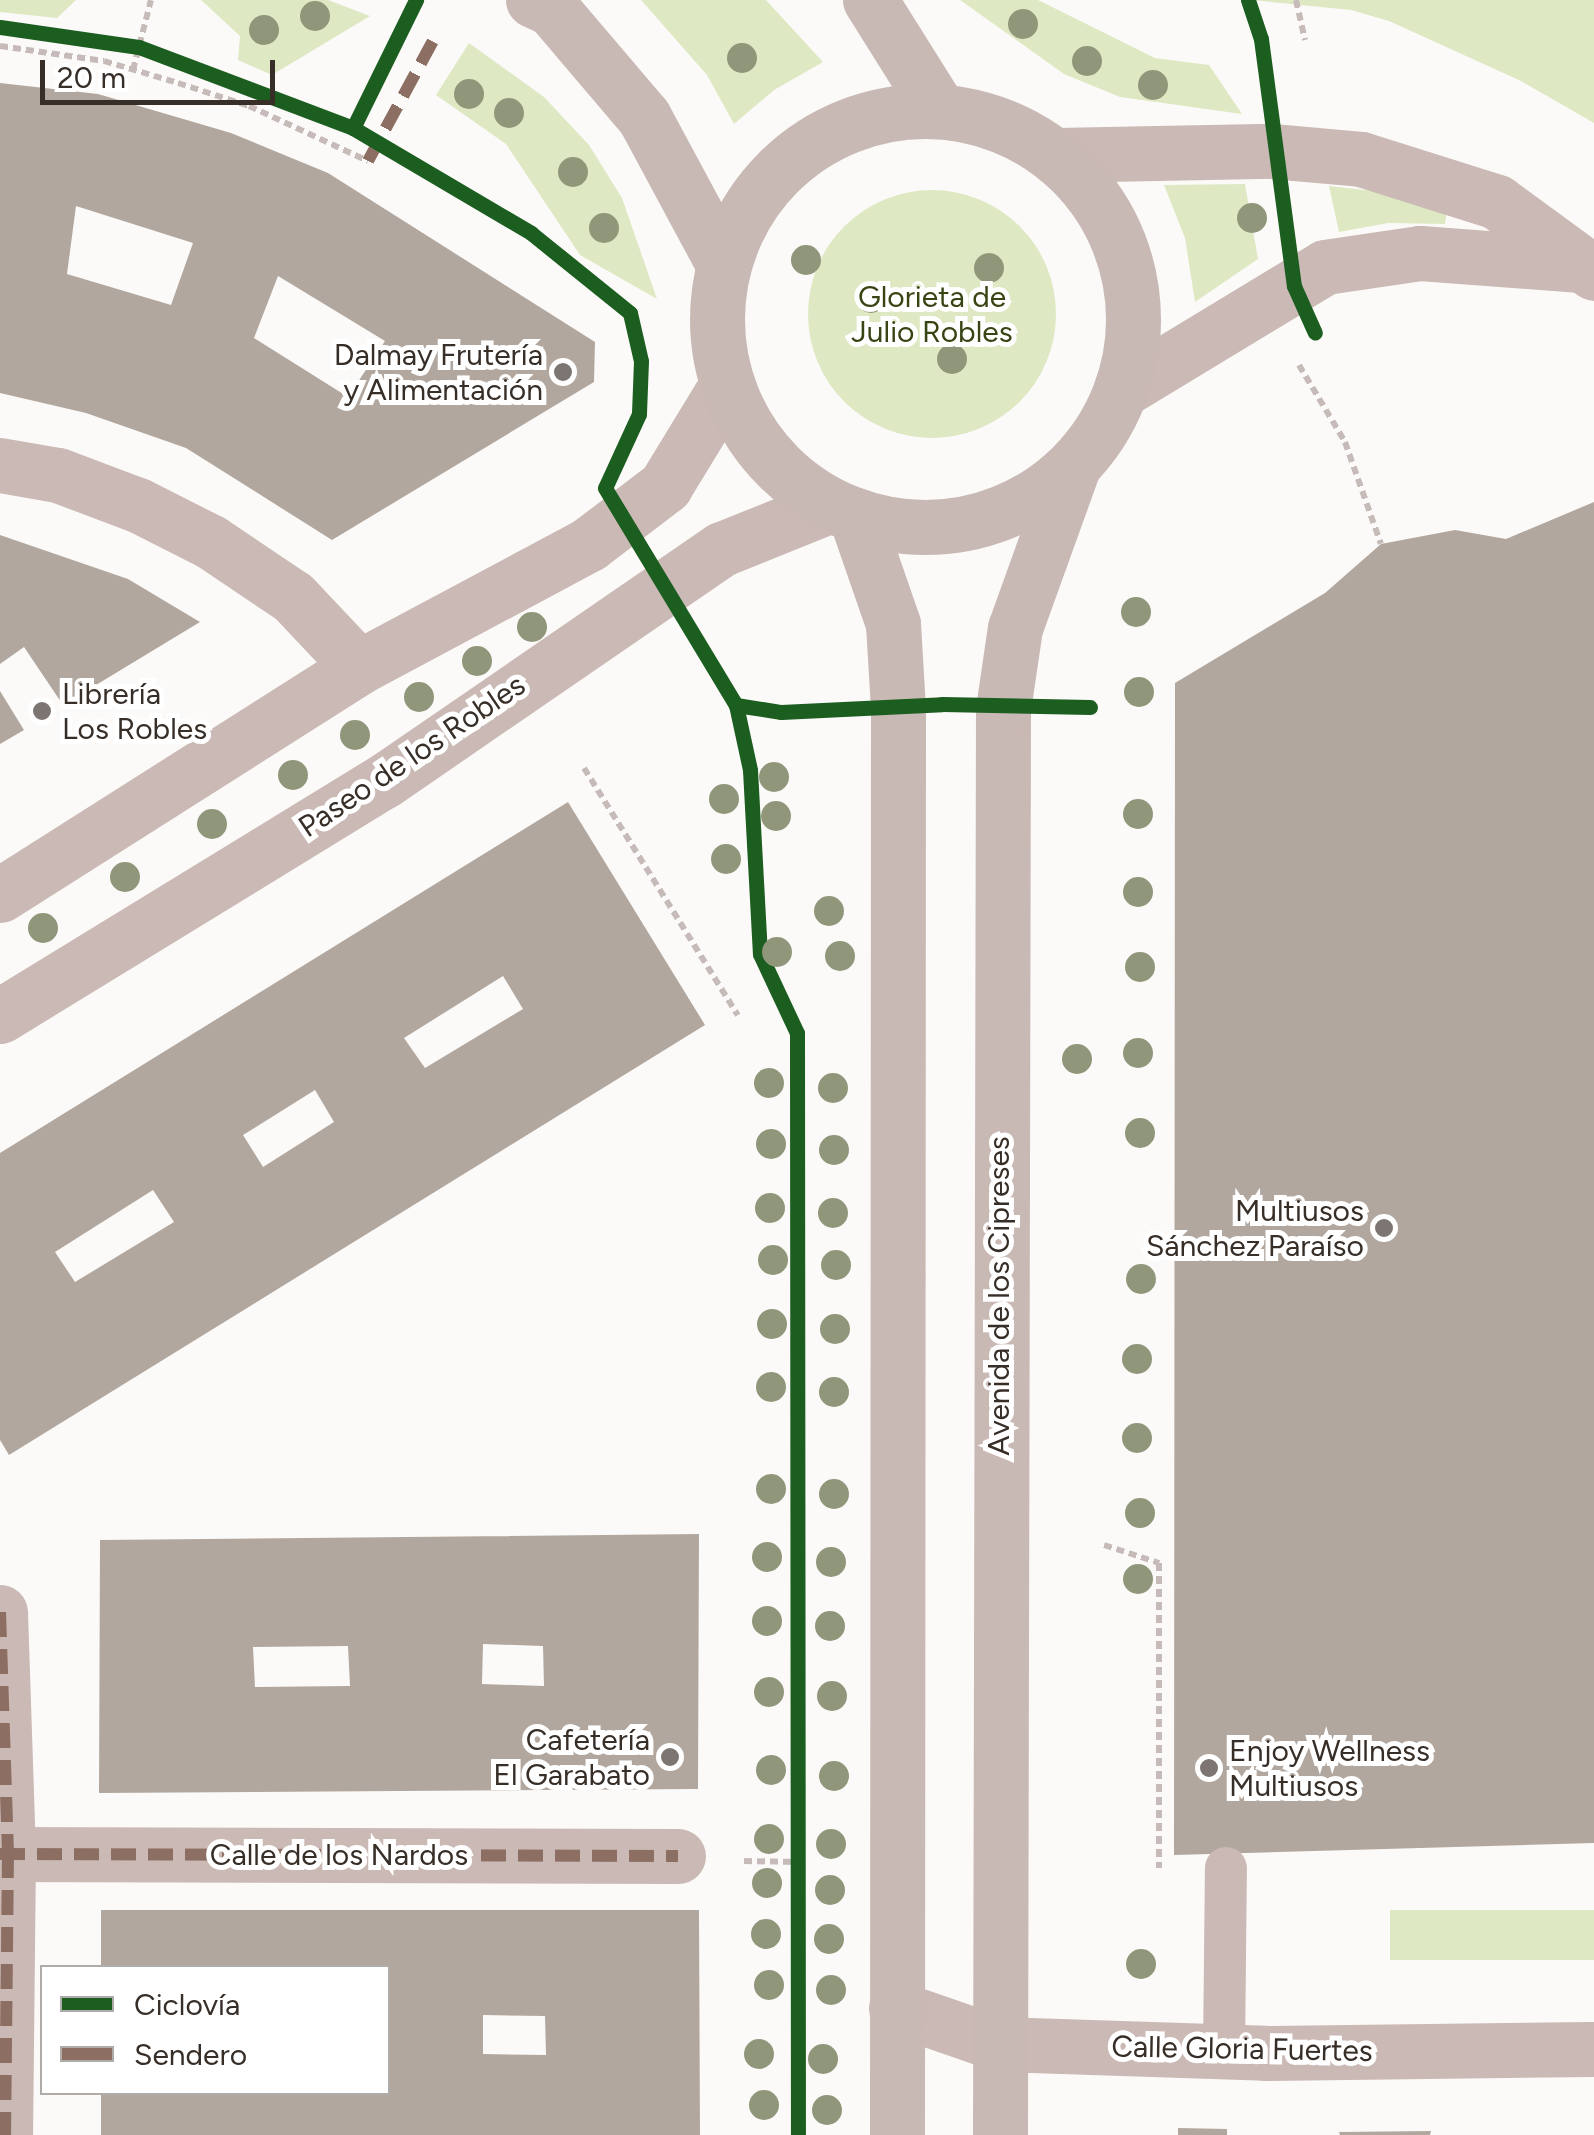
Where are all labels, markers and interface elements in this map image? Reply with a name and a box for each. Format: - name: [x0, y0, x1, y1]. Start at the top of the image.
- scale bar: [45, 40, 280, 102]
- text: 20 m: [57, 59, 126, 96]
- park label: Glorieta de Julio Robles: [851, 279, 1013, 350]
- place label: Dalmay Frutería y Alimentación: [334, 337, 543, 408]
- marker: Dalmay Frutería y Alimentación: [552, 361, 574, 383]
- street label: Paseo de los Robles: [292, 667, 532, 845]
- place label: Librería Los Robles: [62, 676, 207, 746]
- marker: Librería Los Robles: [31, 700, 53, 722]
- street label: Avenida de los Cipreses: [981, 1136, 1017, 1456]
- place label: Multiusos Sánchez Paraíso: [1146, 1193, 1364, 1264]
- marker: Multiusos Sánchez Paraíso: [1373, 1217, 1395, 1239]
- place label: Cafetería El Garabato: [493, 1722, 650, 1792]
- place label: Enjoy Wellness Multiusos: [1229, 1733, 1430, 1804]
- marker: Cafetería El Garabato: [659, 1746, 681, 1768]
- marker: Enjoy Wellness Multiusos: [1198, 1757, 1220, 1779]
- street label: Calle de los Nardos: [210, 1837, 468, 1873]
- legend: [40, 1965, 390, 2095]
- text: Ciclovía: [134, 1986, 240, 2023]
- street label: Calle Gloria Fuertes: [1111, 2029, 1373, 2069]
- text: Sendero: [134, 2036, 247, 2073]

